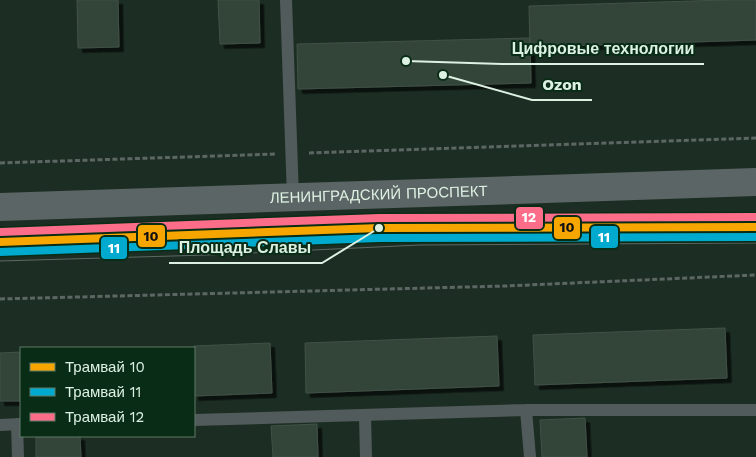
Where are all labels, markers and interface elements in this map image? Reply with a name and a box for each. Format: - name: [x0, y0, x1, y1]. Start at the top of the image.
- callout: Цифровые технологии: [502, 33, 704, 64]
- text: Цифровые технологии: [512, 39, 694, 58]
- callout: Ozon: [532, 69, 592, 100]
- text: Ozon: [542, 75, 582, 94]
- street label: ЛЕНИНГРАДСКИЙ ПРОСПЕКТ: [269, 182, 488, 207]
- line badge: 12: [515, 206, 544, 230]
- text: 12: [522, 209, 536, 225]
- line badge: 10: [553, 216, 581, 240]
- text: 10: [559, 219, 575, 235]
- line badge: 10: [137, 224, 166, 248]
- line badge: 11: [590, 225, 619, 249]
- text: 10: [143, 228, 159, 244]
- text: 11: [598, 229, 610, 245]
- callout: Площадь Славы: [169, 232, 322, 263]
- line badge: 11: [100, 236, 128, 260]
- text: Площадь Славы: [179, 238, 311, 257]
- text: 11: [108, 240, 120, 256]
- legend: [20, 347, 195, 437]
- text: Трамвай 10: [65, 358, 145, 376]
- text: Трамвай 11: [65, 383, 141, 401]
- text: Трамвай 12: [65, 408, 144, 426]

